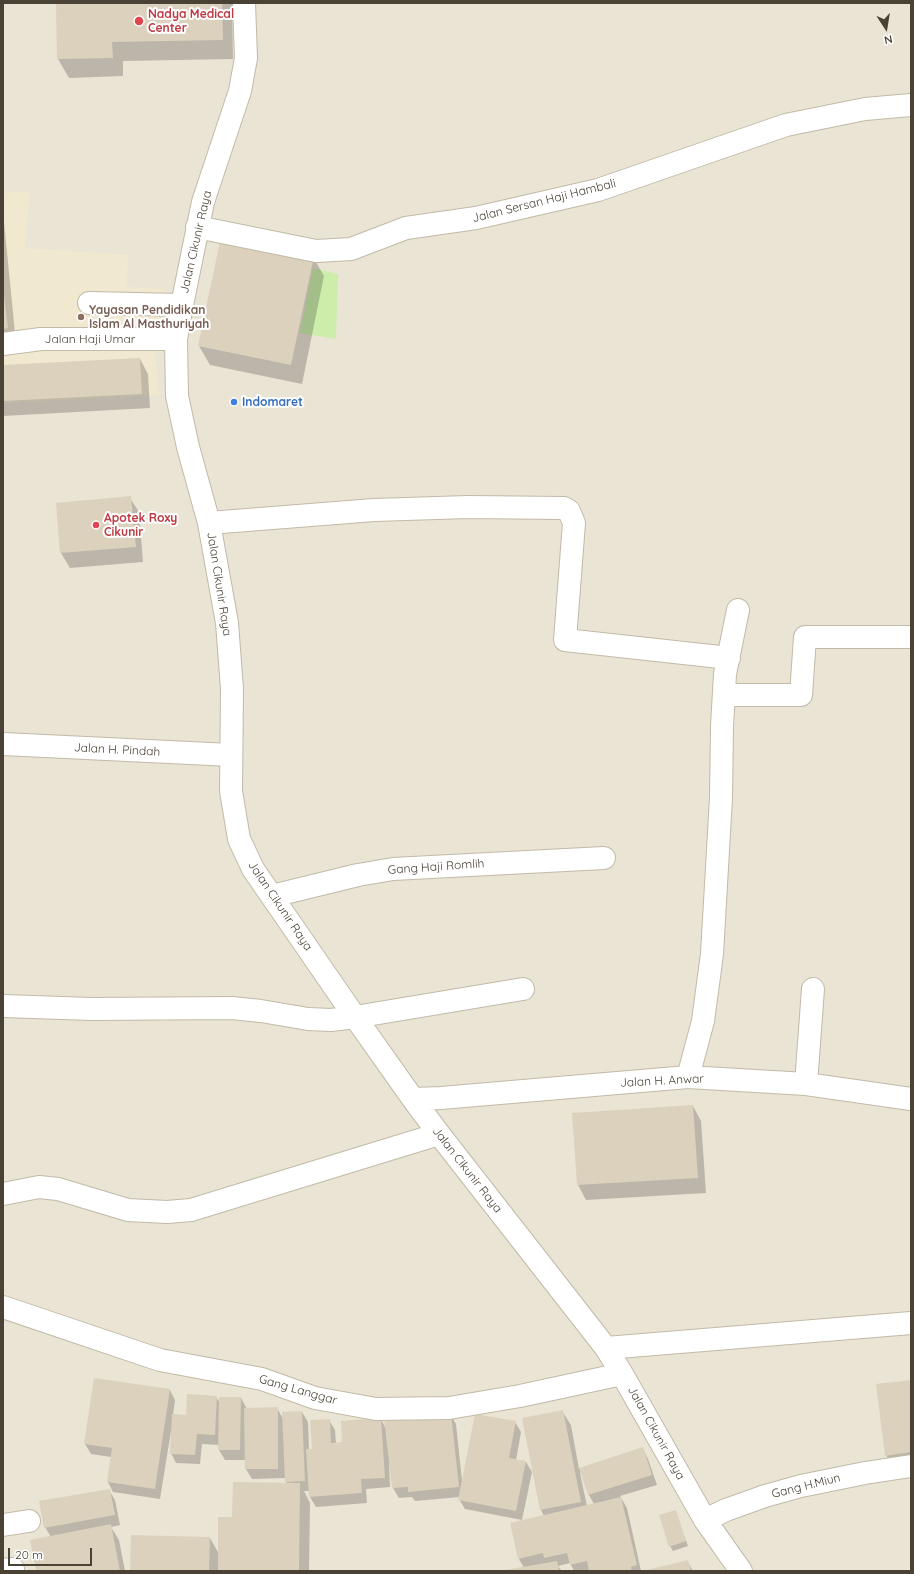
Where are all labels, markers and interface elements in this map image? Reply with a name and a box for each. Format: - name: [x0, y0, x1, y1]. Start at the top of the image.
- place label: Nadya Medical Center: [148, 7, 234, 35]
- north arrow: [866, 8, 906, 48]
- marker: Nadya Medical Center: [133, 15, 145, 27]
- text: N: [883, 32, 894, 47]
- street label: Jalan Sersan Haji Hambali: [471, 176, 617, 226]
- street label: Jalan Cikunir Raya: [177, 189, 215, 295]
- place label: Yayasan Pendidikan Islam Al Masthuriyah: [89, 303, 209, 331]
- marker: Yayasan Pendidikan Islam Al Masthuriyah: [76, 312, 86, 322]
- street label: Jalan Haji Umar: [45, 332, 135, 346]
- place label: Indomaret: [242, 395, 303, 409]
- marker: Indomaret: [229, 397, 239, 407]
- place label: Apotek Roxy Cikunir: [104, 511, 177, 539]
- marker: Apotek Roxy Cikunir: [91, 520, 101, 530]
- street label: Jalan Cikunir Raya: [204, 531, 234, 637]
- street label: Jalan H. Pindah: [73, 741, 161, 759]
- street label: Gang Haji Romlih: [387, 856, 485, 878]
- street label: Jalan Cikunir Raya: [245, 859, 315, 953]
- street label: Jalan H. Anwar: [620, 1072, 704, 1090]
- street label: Jalan Cikunir Raya: [429, 1124, 505, 1216]
- street label: Gang Langgar: [257, 1372, 339, 1408]
- street label: Jalan Cikunir Raya: [624, 1384, 688, 1482]
- street label: Gang H.Miun: [770, 1470, 842, 1502]
- scale bar: [10, 1540, 94, 1566]
- text: 20 m: [15, 1547, 43, 1562]

